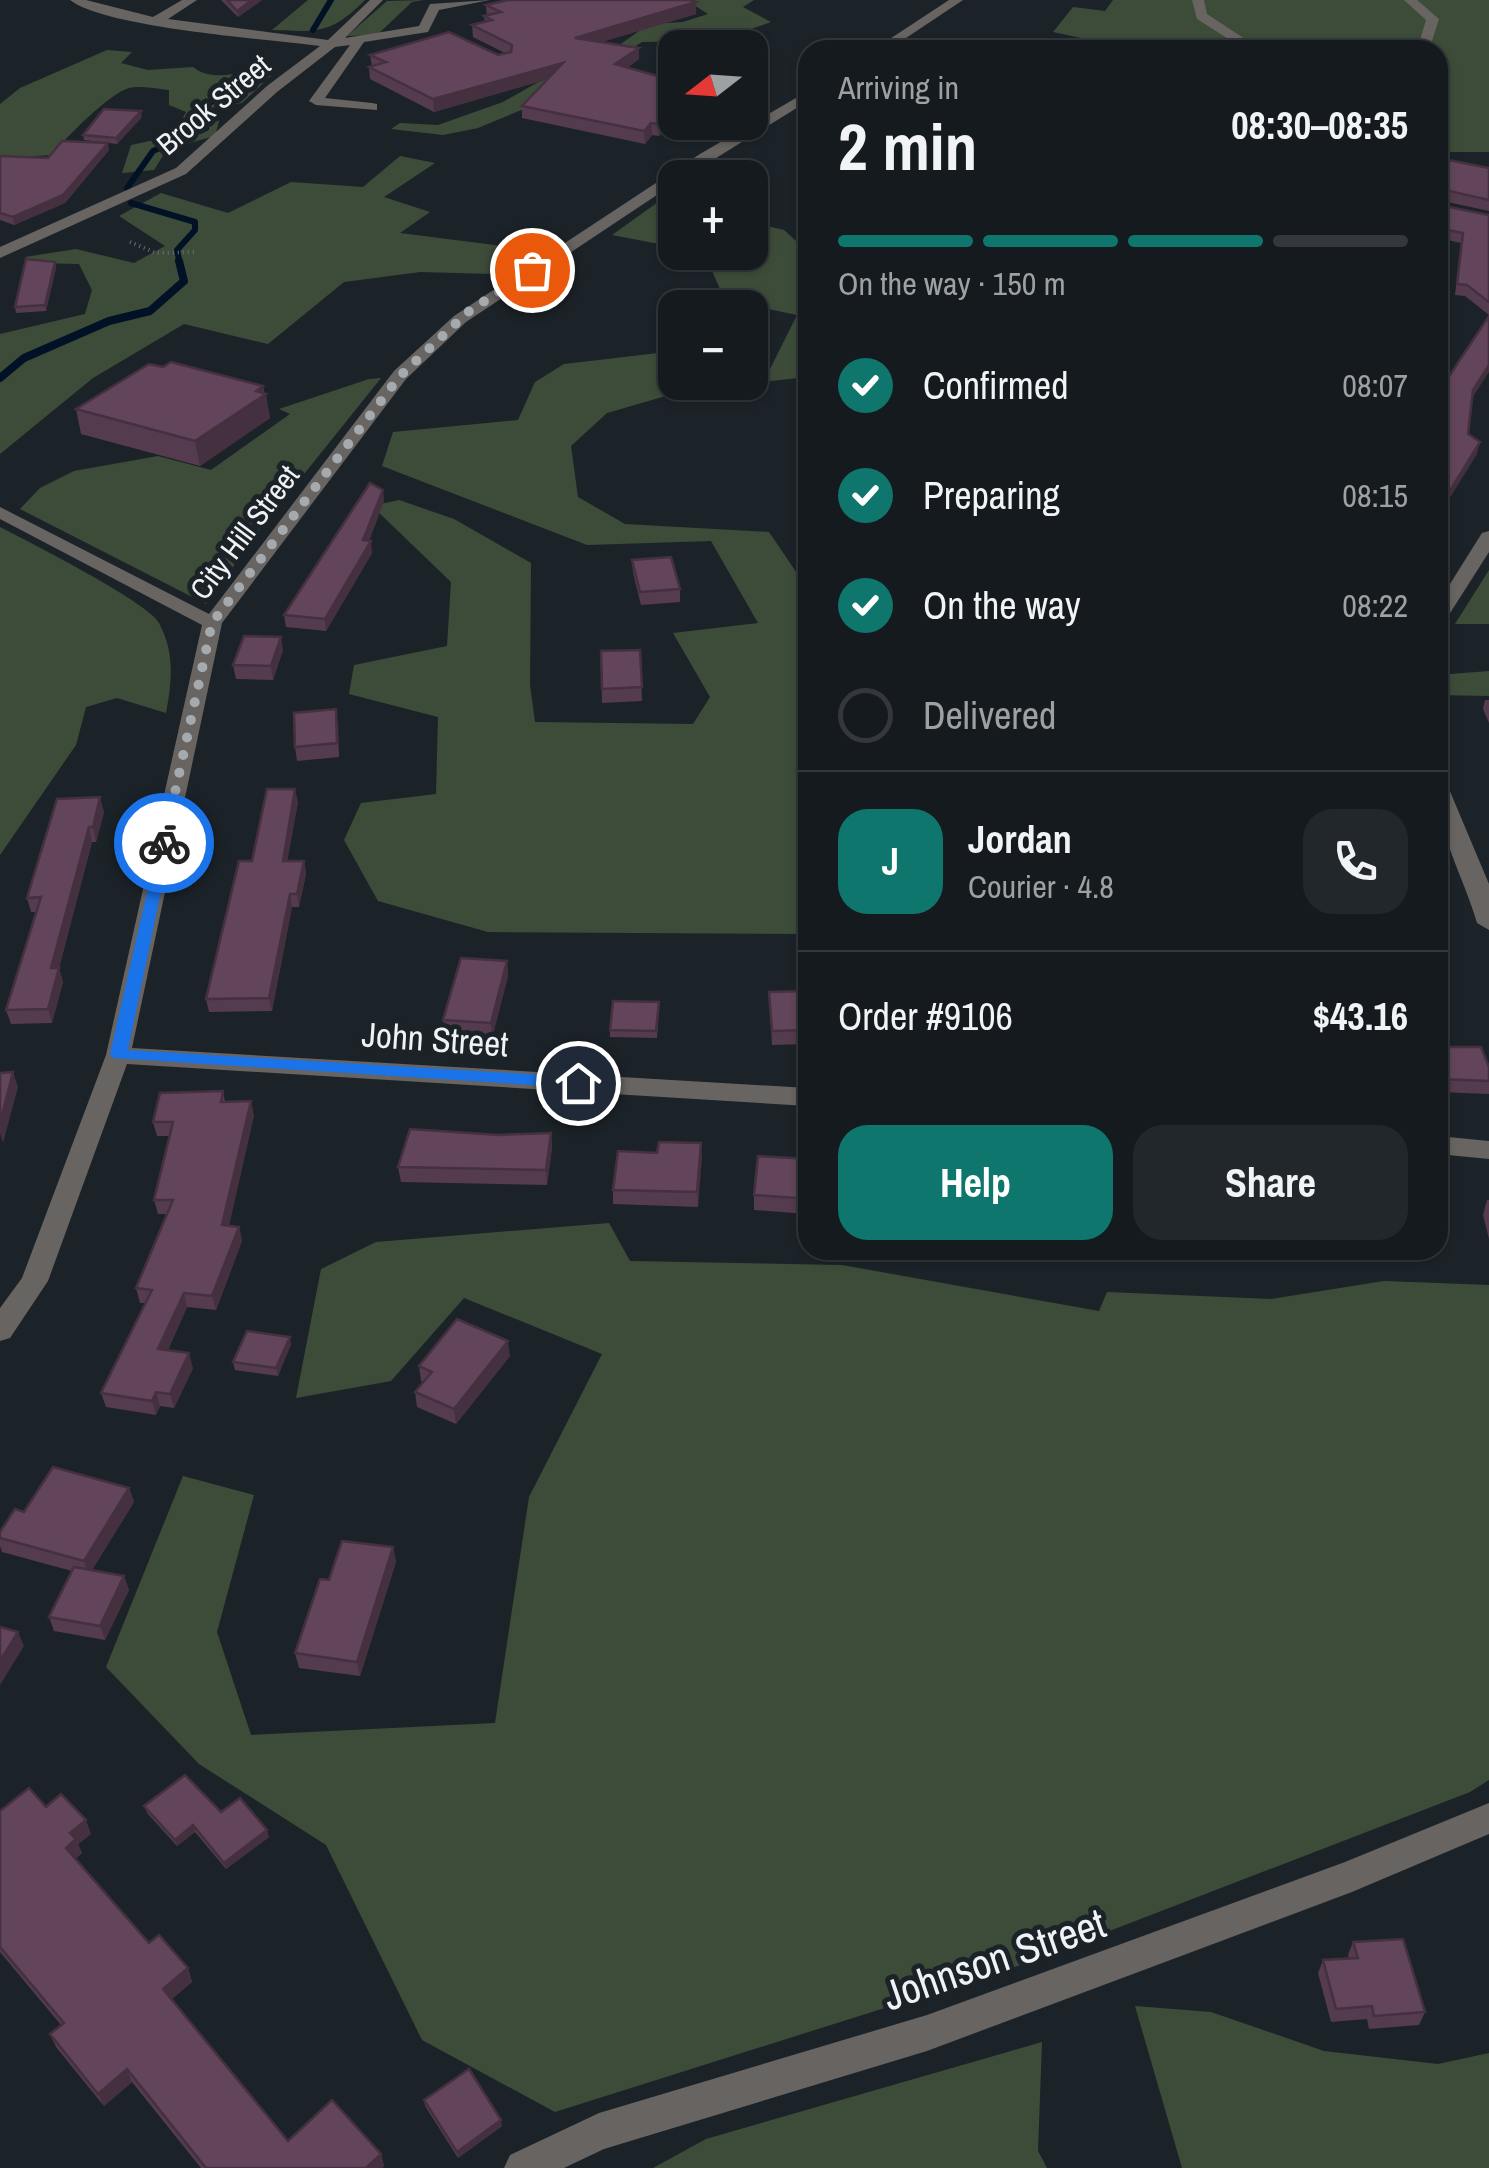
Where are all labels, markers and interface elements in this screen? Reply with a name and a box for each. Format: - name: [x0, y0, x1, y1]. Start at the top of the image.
- north arrow: [658, 30, 768, 140]
- map controls: [658, 30, 768, 400]
- street label: Brook Street: [148, 45, 278, 163]
- text: Arriving in: [838, 66, 959, 109]
- text: 08:30–08:35: [1231, 100, 1408, 151]
- text: 2 min: [838, 103, 977, 190]
- button: +: [658, 160, 768, 270]
- pin: [490, 228, 575, 313]
- icon: bag: [505, 243, 560, 298]
- text: On the way · 150 m: [838, 262, 1066, 305]
- button: −: [658, 290, 768, 400]
- icon: check: [838, 358, 893, 413]
- text: Confirmed: [923, 360, 1068, 411]
- text: 08:07: [1342, 364, 1408, 407]
- street label: City Hill Street: [180, 457, 308, 607]
- icon: check: [838, 468, 893, 523]
- text: Preparing: [923, 470, 1060, 521]
- text: 08:15: [1342, 474, 1408, 517]
- icon: check: [838, 578, 893, 633]
- text: On the way: [923, 580, 1081, 631]
- text: 08:22: [1342, 584, 1408, 627]
- text: Delivered: [923, 690, 1056, 741]
- courier: [114, 793, 214, 893]
- button: phone: [1303, 809, 1408, 914]
- text: Jordan: [968, 814, 1072, 865]
- icon: bike: [137, 816, 192, 871]
- text: J: [882, 836, 899, 887]
- text: Courier · 4.8: [968, 865, 1114, 908]
- text: Order #9106: [838, 991, 1013, 1042]
- text: $43.16: [1313, 991, 1408, 1042]
- street label: John Street: [360, 1010, 510, 1068]
- pin: [536, 1041, 621, 1126]
- icon: home: [551, 1056, 606, 1111]
- button: Help: [838, 1125, 1113, 1240]
- button: Share: [1133, 1125, 1408, 1240]
- street label: Johnson Street: [875, 1895, 1113, 2023]

